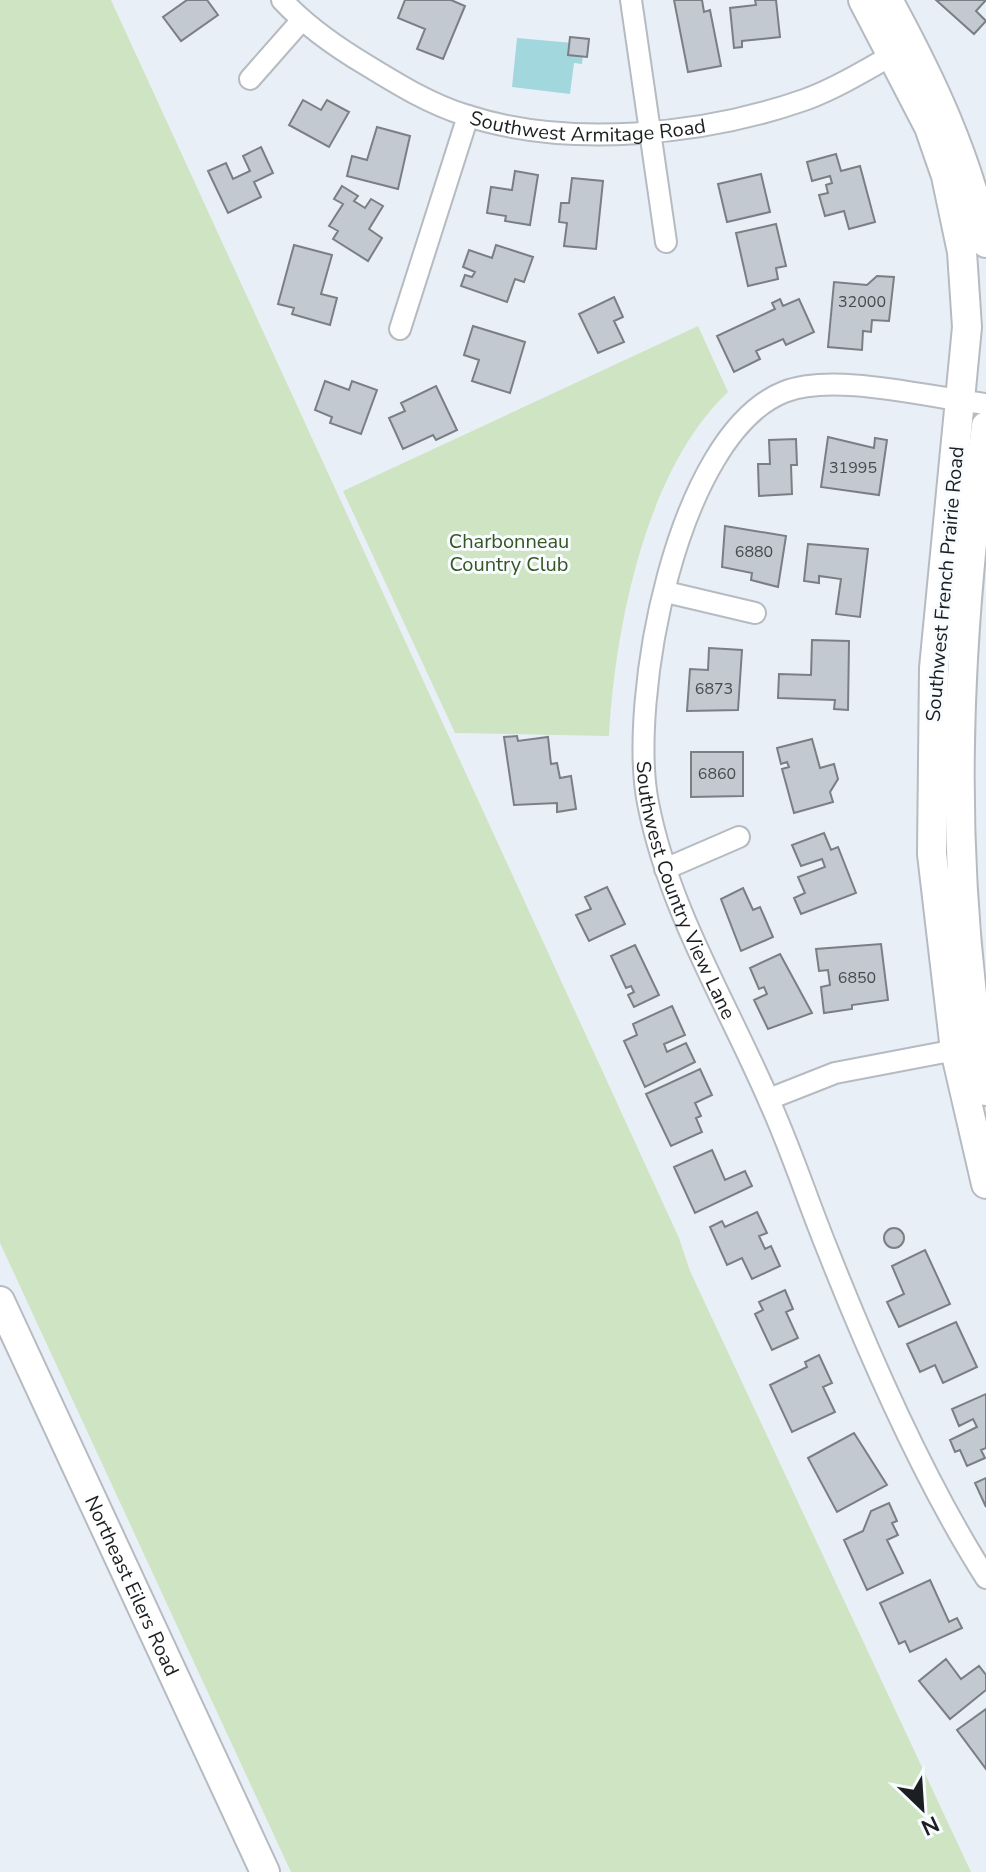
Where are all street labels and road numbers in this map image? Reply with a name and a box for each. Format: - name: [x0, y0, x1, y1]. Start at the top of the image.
- street label: Southwest Armitage Road: [467, 104, 708, 148]
- street label: Southwest French Prairie Road: [920, 445, 970, 723]
- street label: Southwest Country View Lane: [630, 760, 742, 1024]
- street label: Northeast Eilers Road: [79, 1491, 186, 1680]

